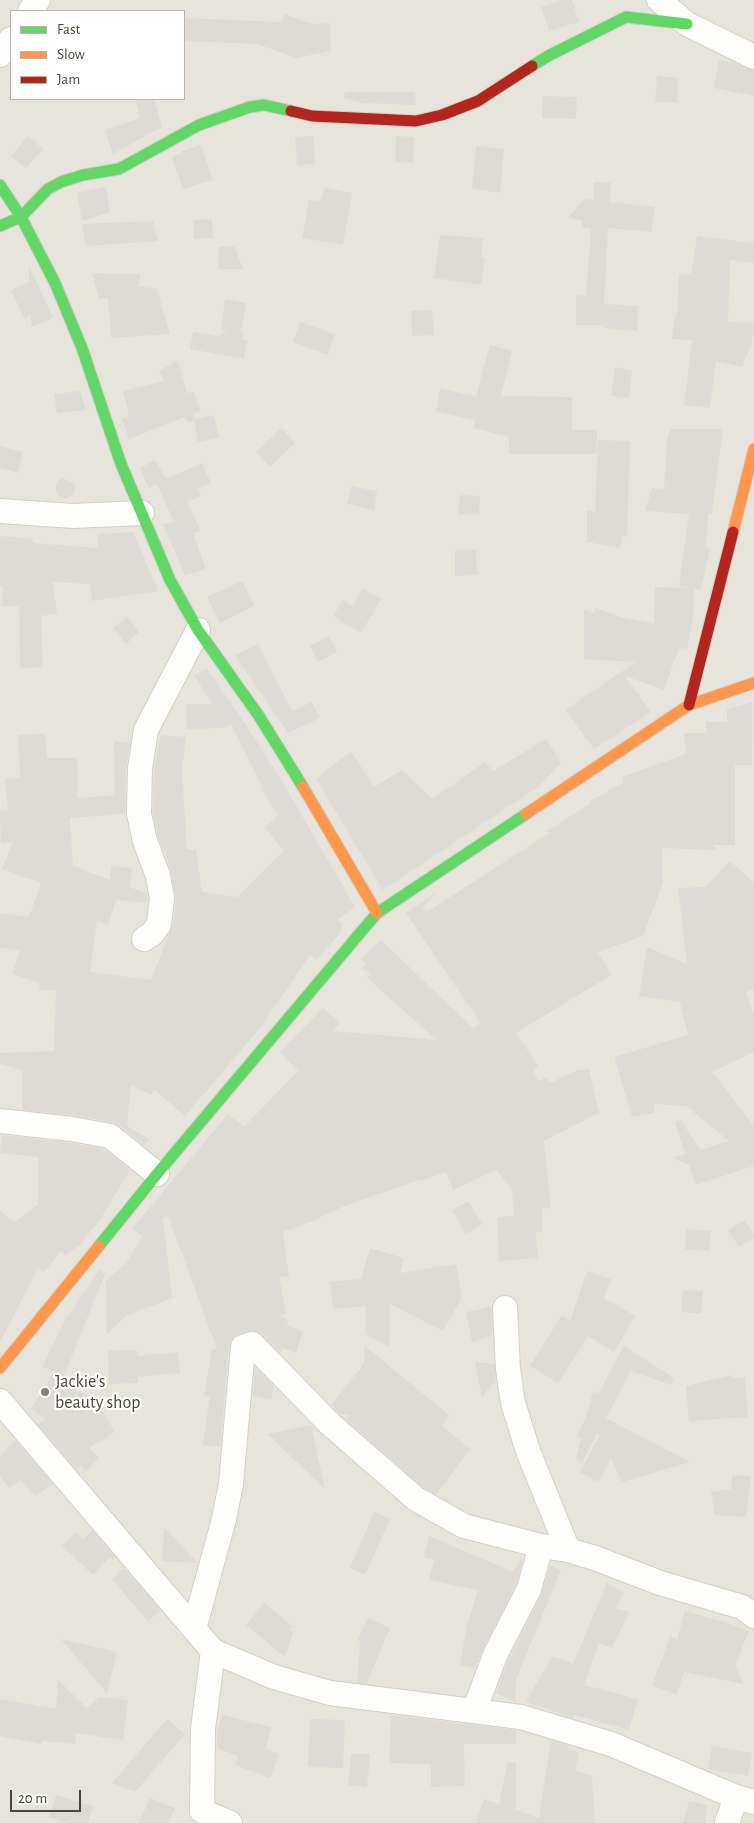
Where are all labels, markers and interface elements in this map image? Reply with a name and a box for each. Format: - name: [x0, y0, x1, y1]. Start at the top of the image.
- legend: [10, 10, 185, 100]
- text: Fast: [57, 22, 80, 37]
- text: Slow: [57, 47, 85, 62]
- text: Jam: [57, 72, 80, 87]
- place label: Jackie's beauty shop: [55, 1371, 140, 1414]
- marker: Jackie's beauty shop: [39, 1386, 51, 1398]
- scale bar: [12, 1780, 84, 1812]
- text: 20 m: [18, 1791, 47, 1806]

